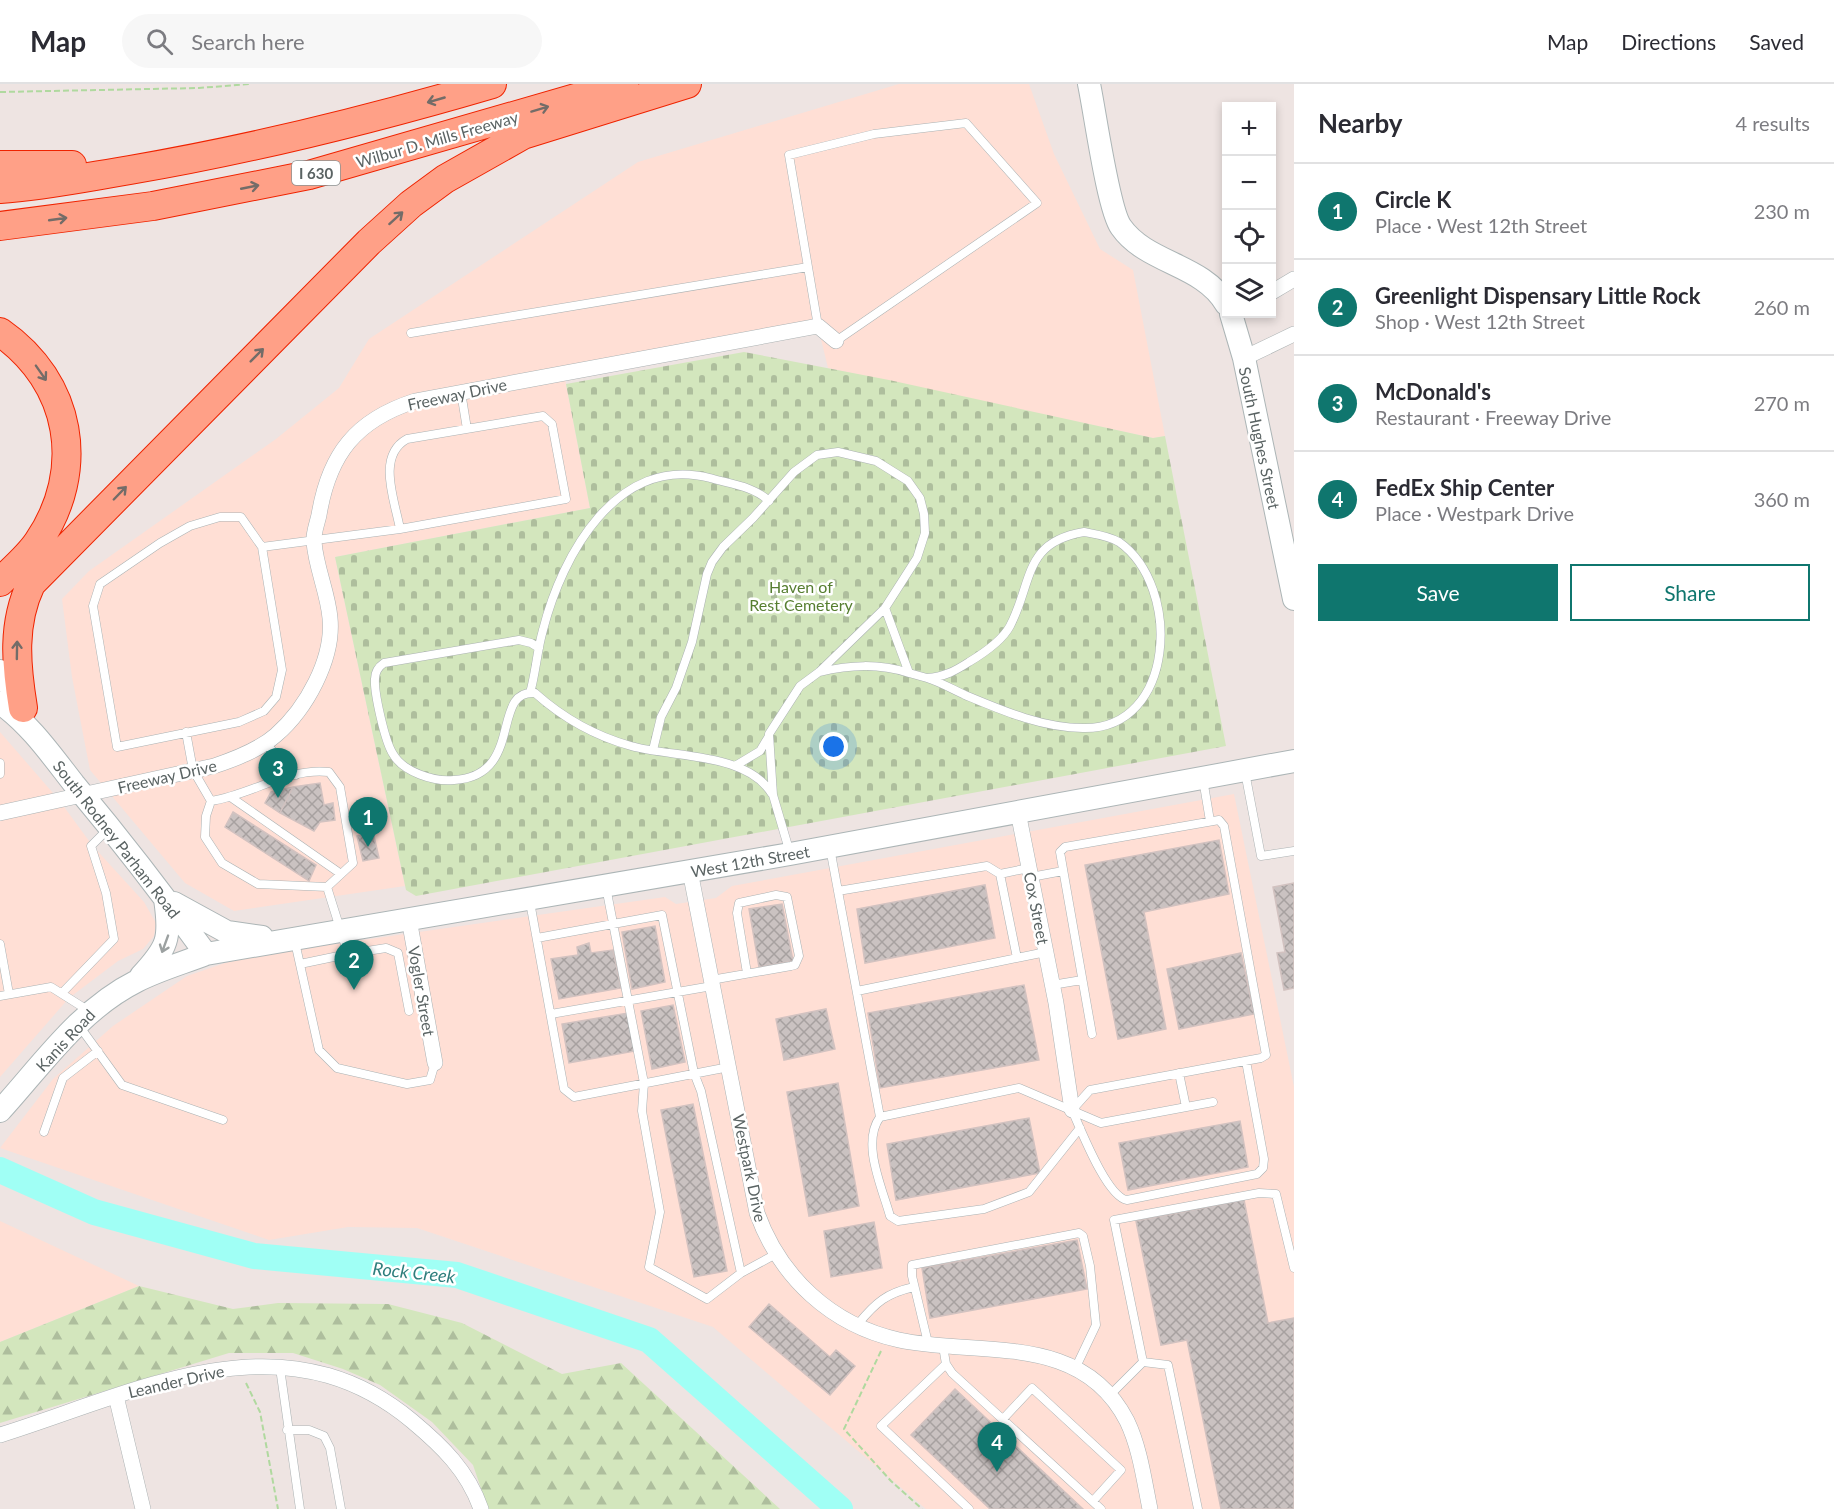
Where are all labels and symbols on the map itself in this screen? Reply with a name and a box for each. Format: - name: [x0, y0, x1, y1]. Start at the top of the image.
- one-way arrow: [427, 95, 446, 106]
- one-way arrow: [530, 103, 549, 114]
- street label: Wilbur D. Mills Freeway: [354, 107, 521, 171]
- road number: I 630: [292, 161, 340, 185]
- one-way arrow: [240, 181, 260, 192]
- one-way arrow: [388, 211, 403, 225]
- one-way arrow: [48, 214, 68, 225]
- one-way arrow: [250, 347, 265, 362]
- one-way arrow: [35, 365, 47, 381]
- street label: South Hughes Street: [1236, 365, 1284, 511]
- street label: Freeway Drive: [406, 374, 508, 414]
- one-way arrow: [112, 486, 126, 501]
- park label: Haven of Rest Cemetery: [749, 577, 853, 614]
- one-way arrow: [11, 640, 23, 660]
- your location: [819, 732, 848, 761]
- pin: 3: [258, 748, 298, 798]
- street label: Freeway Drive: [116, 755, 218, 797]
- street label: South Rodney Parham Road: [50, 756, 184, 922]
- pin: 1: [348, 798, 388, 847]
- street label: West 12th Street: [689, 841, 811, 881]
- street label: Cox Street: [1021, 870, 1053, 946]
- one-way arrow: [158, 934, 169, 953]
- pin: 2: [334, 940, 374, 990]
- street label: Vogler Street: [405, 945, 439, 1038]
- street label: Kanis Road: [32, 1005, 98, 1075]
- street label: Westpark Drive: [729, 1112, 771, 1224]
- water label: Rock Creek: [372, 1257, 457, 1287]
- street label: Leander Drive: [126, 1361, 226, 1401]
- pin: 4: [978, 1422, 1016, 1472]

